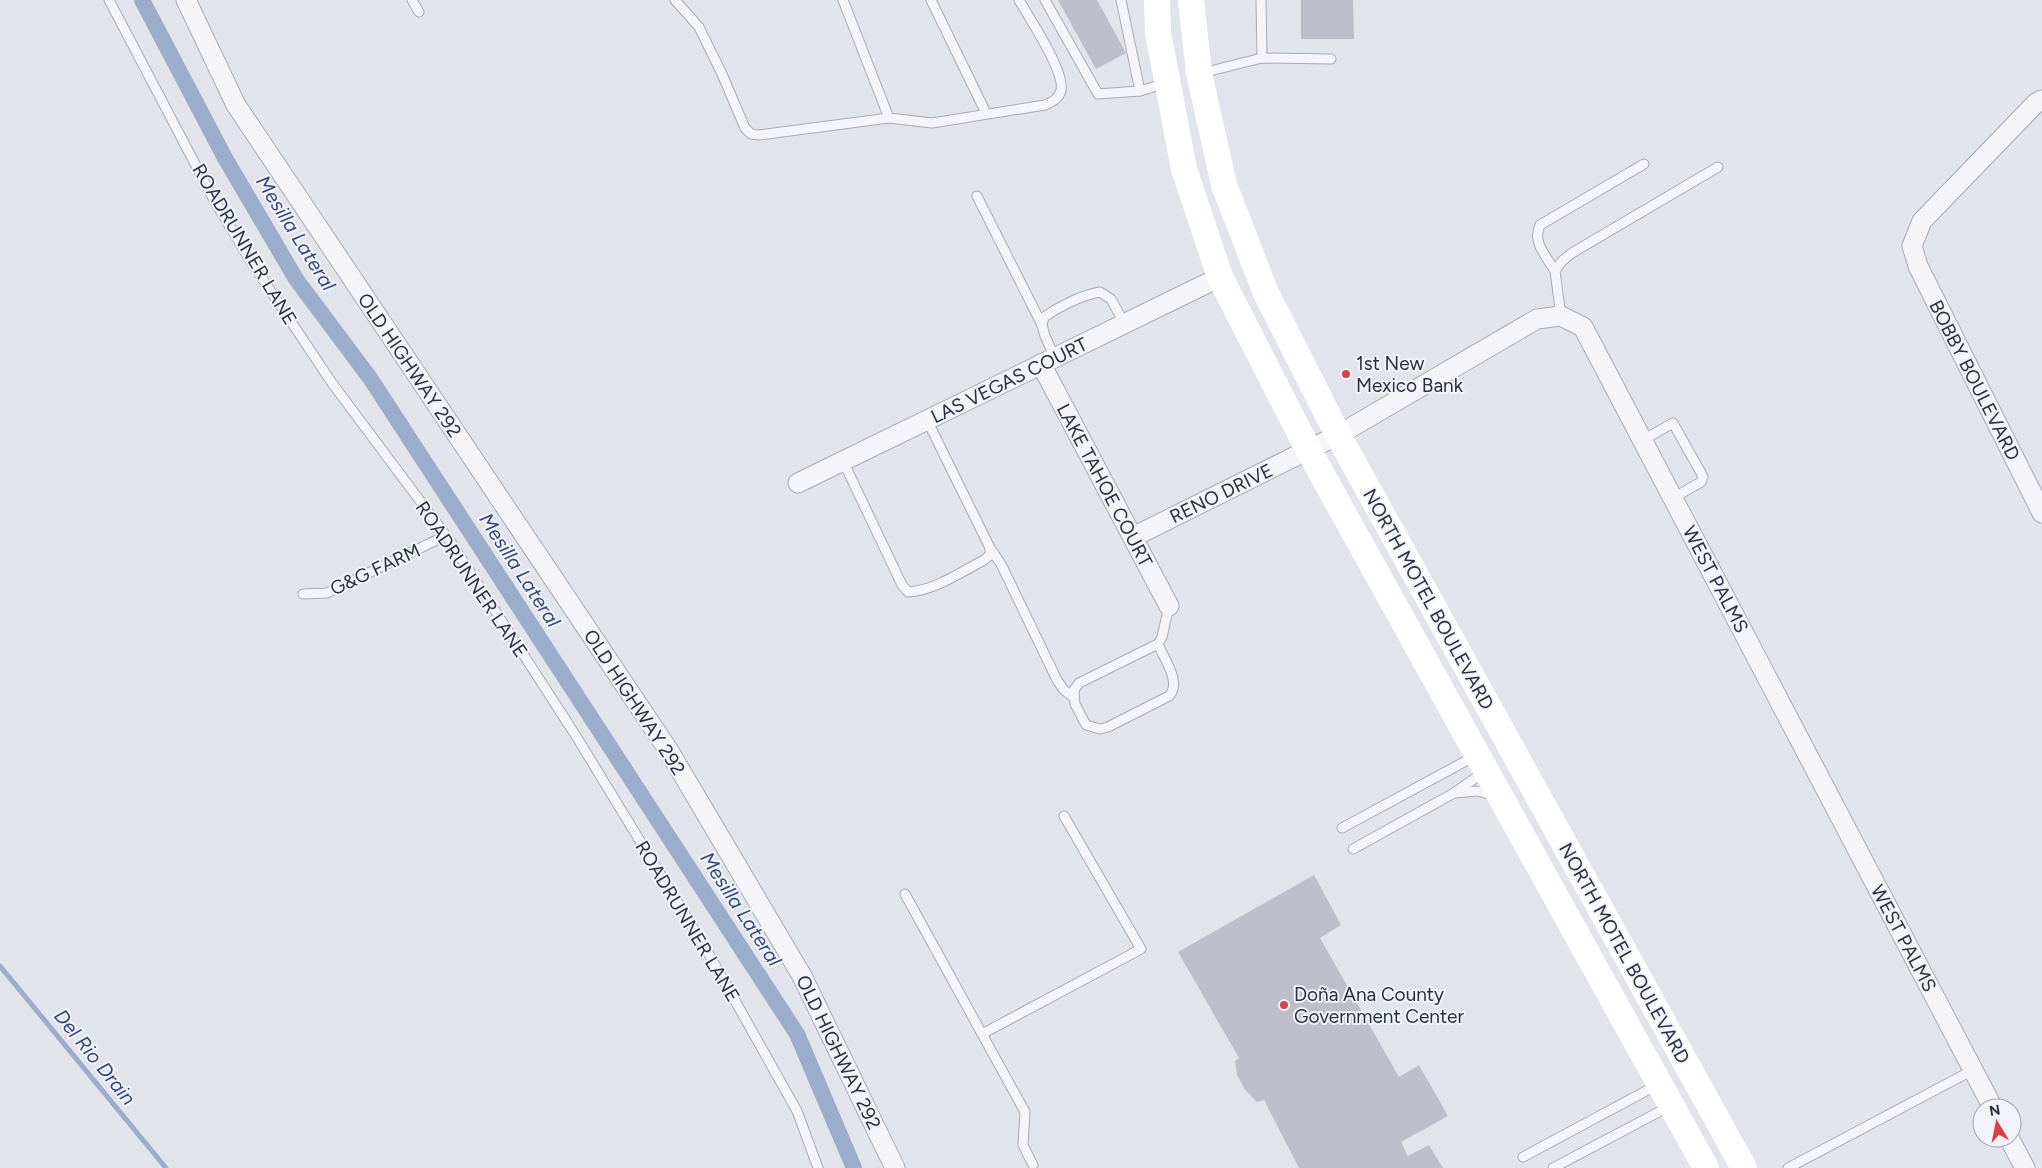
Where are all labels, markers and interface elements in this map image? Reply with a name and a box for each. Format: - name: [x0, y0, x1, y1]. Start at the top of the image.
- street label: ROADRUNNER LANE: [187, 160, 302, 329]
- water label: Mesilla Lateral: [251, 171, 341, 295]
- street label: OLD HIGHWAY 292: [353, 289, 466, 442]
- street label: BOBBY BOULEVARD: [1924, 296, 2025, 464]
- street label: LAS VEGAS COURT: [927, 332, 1092, 428]
- place label: 1st New Mexico Bank: [1356, 352, 1464, 397]
- marker: 1st New Mexico Bank: [1340, 368, 1352, 380]
- street label: LAKE TAHOE COURT: [1052, 400, 1158, 571]
- street label: RENO DRIVE: [1166, 459, 1277, 528]
- street label: NORTH MOTEL BOULEVARD: [1358, 485, 1499, 714]
- street label: ROADRUNNER LANE: [411, 497, 533, 662]
- water label: Mesilla Lateral: [474, 508, 566, 632]
- street label: WEST PALMS: [1678, 522, 1753, 637]
- street label: G&G FARM: [326, 539, 424, 600]
- street label: OLD HIGHWAY 292: [579, 625, 690, 779]
- street label: ROADRUNNER LANE: [630, 837, 745, 1006]
- street label: NORTH MOTEL BOULEVARD: [1554, 839, 1695, 1068]
- water label: Mesilla Lateral: [695, 847, 787, 971]
- street label: WEST PALMS: [1866, 881, 1941, 996]
- street label: OLD HIGHWAY 292: [791, 971, 886, 1133]
- place label: Doña Ana County Government Center: [1294, 983, 1464, 1028]
- marker: Doña Ana County Government Center: [1278, 999, 1290, 1011]
- water label: Del Rio Drain: [49, 1004, 141, 1110]
- north arrow: [1972, 1098, 2022, 1148]
- text: N: [1988, 1101, 2002, 1120]

